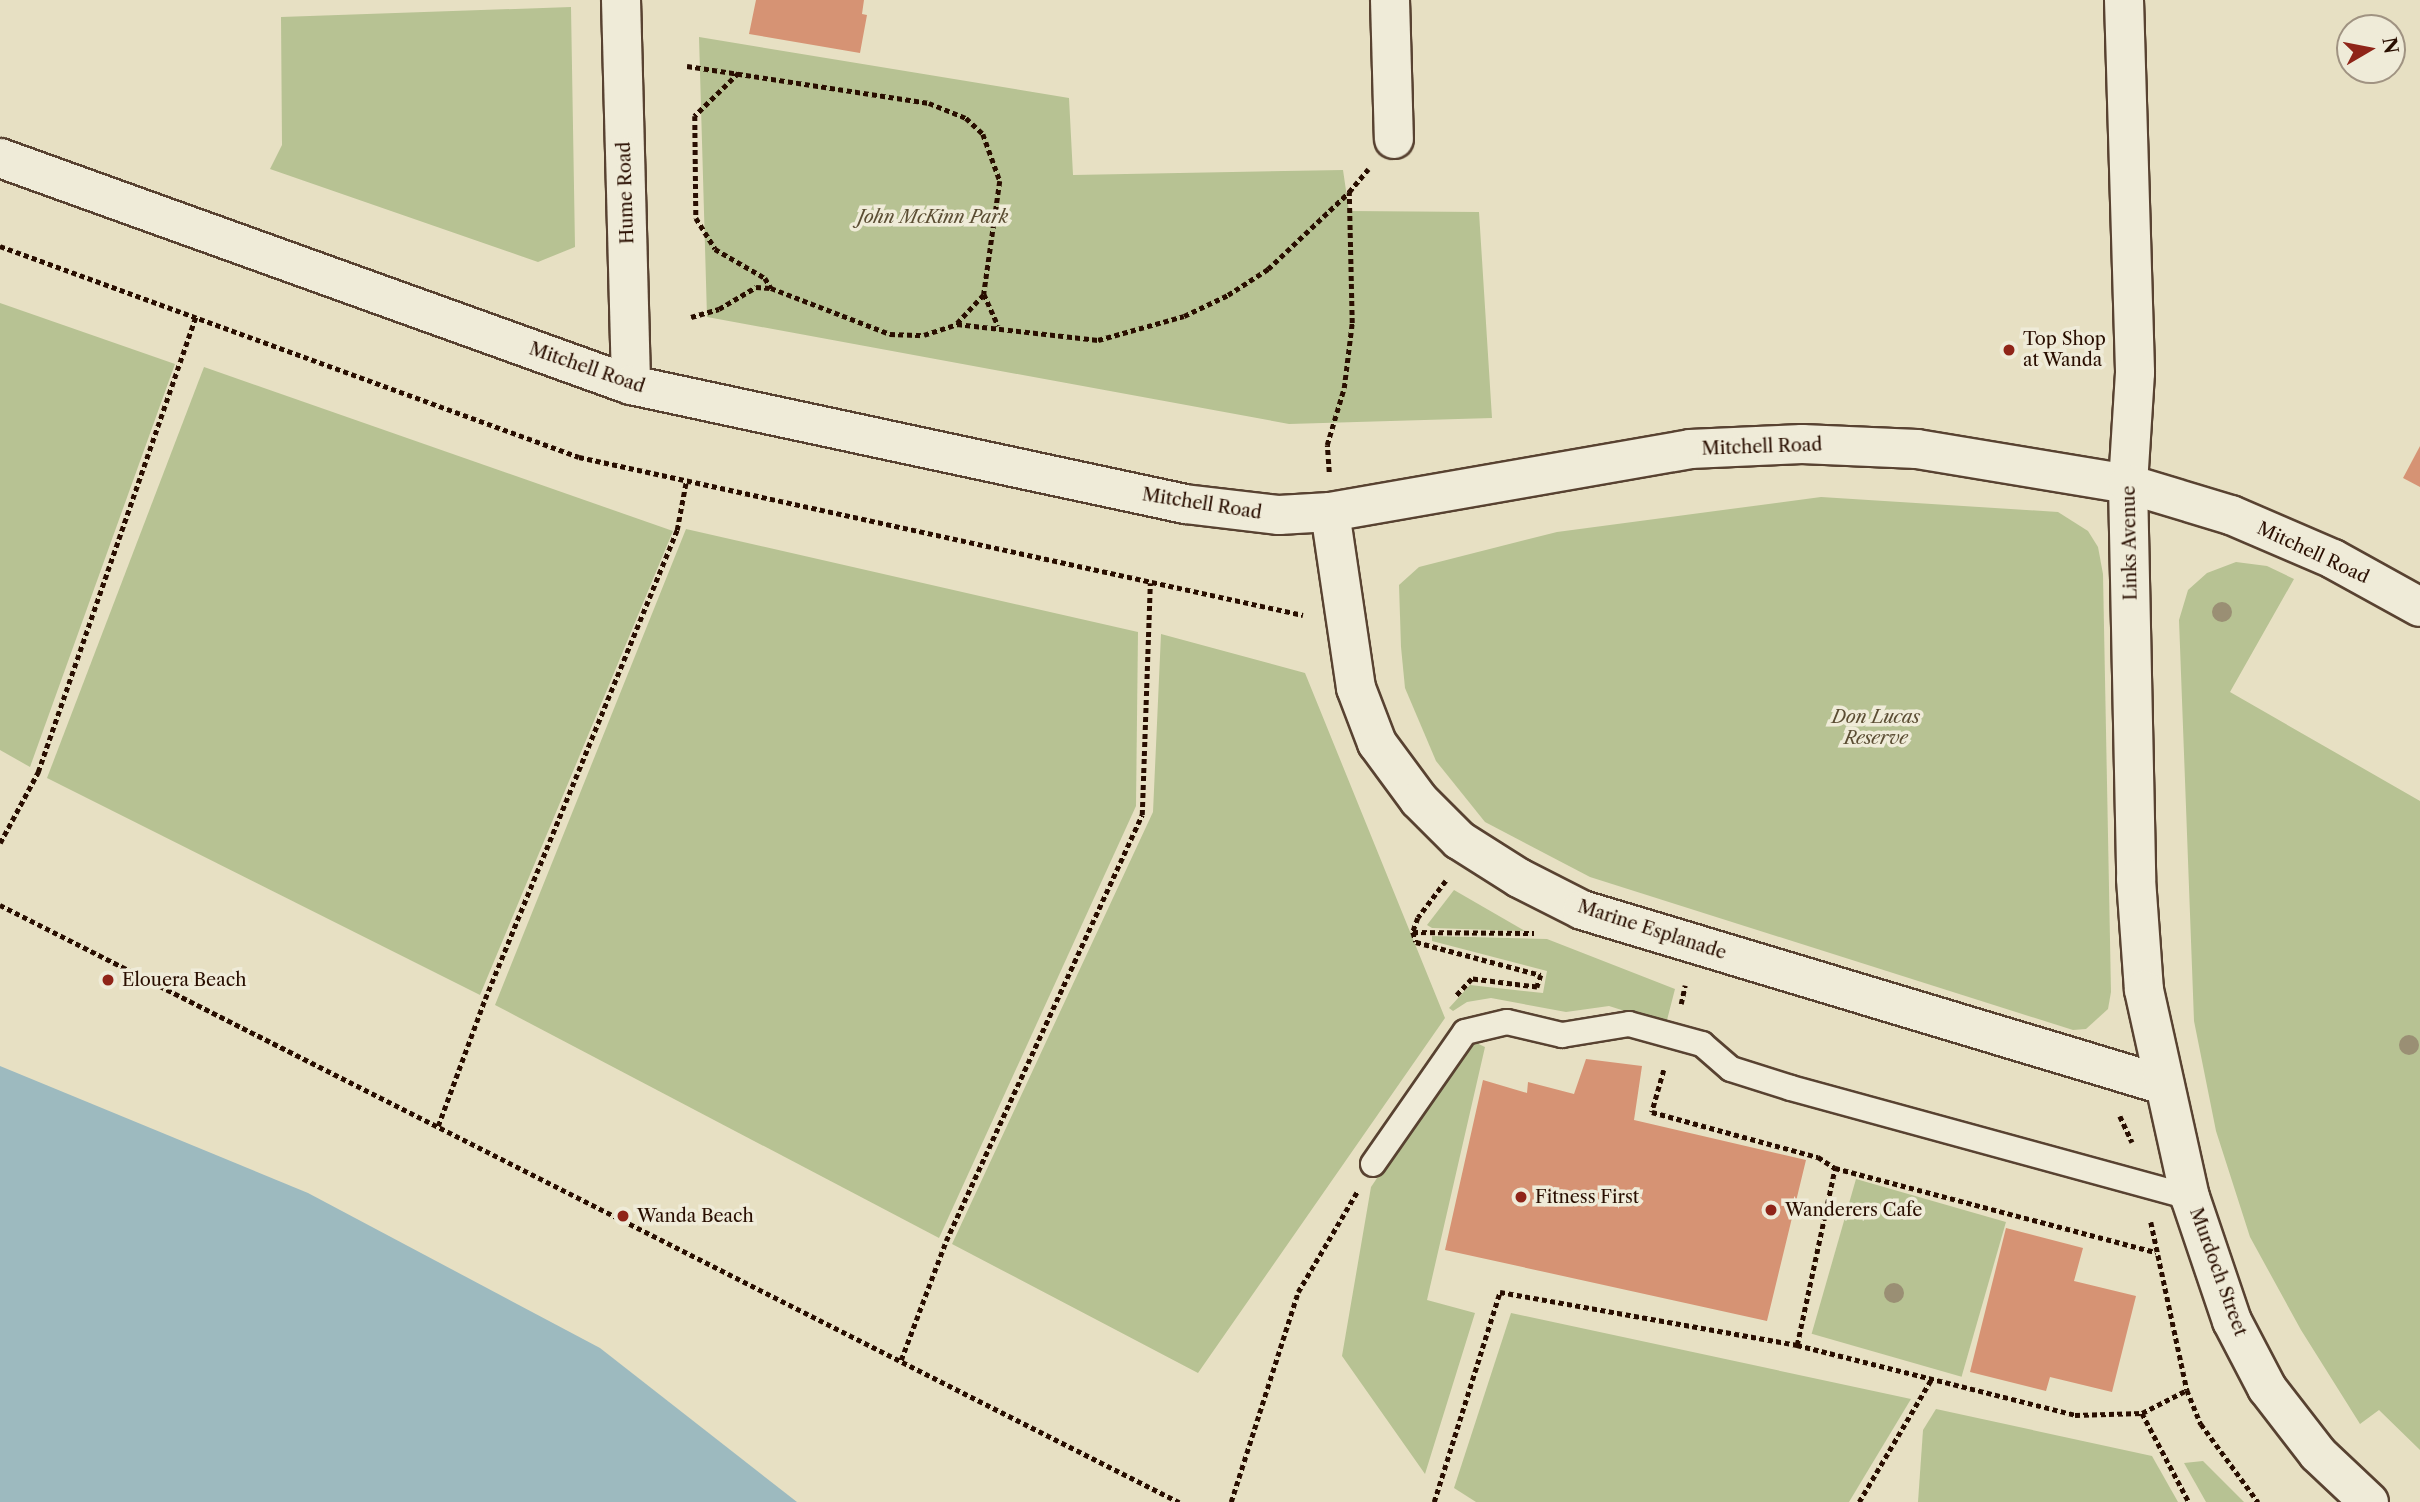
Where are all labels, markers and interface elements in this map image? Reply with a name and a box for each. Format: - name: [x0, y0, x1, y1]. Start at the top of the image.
- north arrow: [2336, 14, 2406, 84]
- text: N: [2377, 35, 2403, 56]
- street label: Hume Road: [613, 141, 639, 245]
- park label: John McKinn Park: [858, 206, 1008, 228]
- place label: Top Shop at Wanda: [2023, 329, 2106, 372]
- street label: Mitchell Road: [526, 338, 648, 398]
- marker: Top Shop at Wanda: [2001, 342, 2017, 358]
- street label: Mitchell Road: [1701, 434, 1823, 460]
- street label: Mitchell Road: [1141, 484, 1263, 524]
- street label: Links Avenue: [2118, 485, 2142, 601]
- street label: Mitchell Road: [2254, 518, 2372, 588]
- park label: Don Lucas Reserve: [1832, 707, 1920, 750]
- street label: Marine Esplanade: [1575, 896, 1729, 964]
- place label: Elouera Beach: [122, 969, 247, 991]
- marker: Elouera Beach: [100, 972, 116, 988]
- place label: Fitness First: [1535, 1186, 1639, 1208]
- marker: Fitness First: [1513, 1189, 1529, 1205]
- place label: Wanderers Cafe: [1785, 1199, 1922, 1221]
- marker: Wanderers Cafe: [1763, 1202, 1779, 1218]
- place label: Wanda Beach: [637, 1205, 754, 1227]
- street label: Murdoch Street: [2185, 1205, 2251, 1339]
- marker: Wanda Beach: [615, 1208, 631, 1224]

